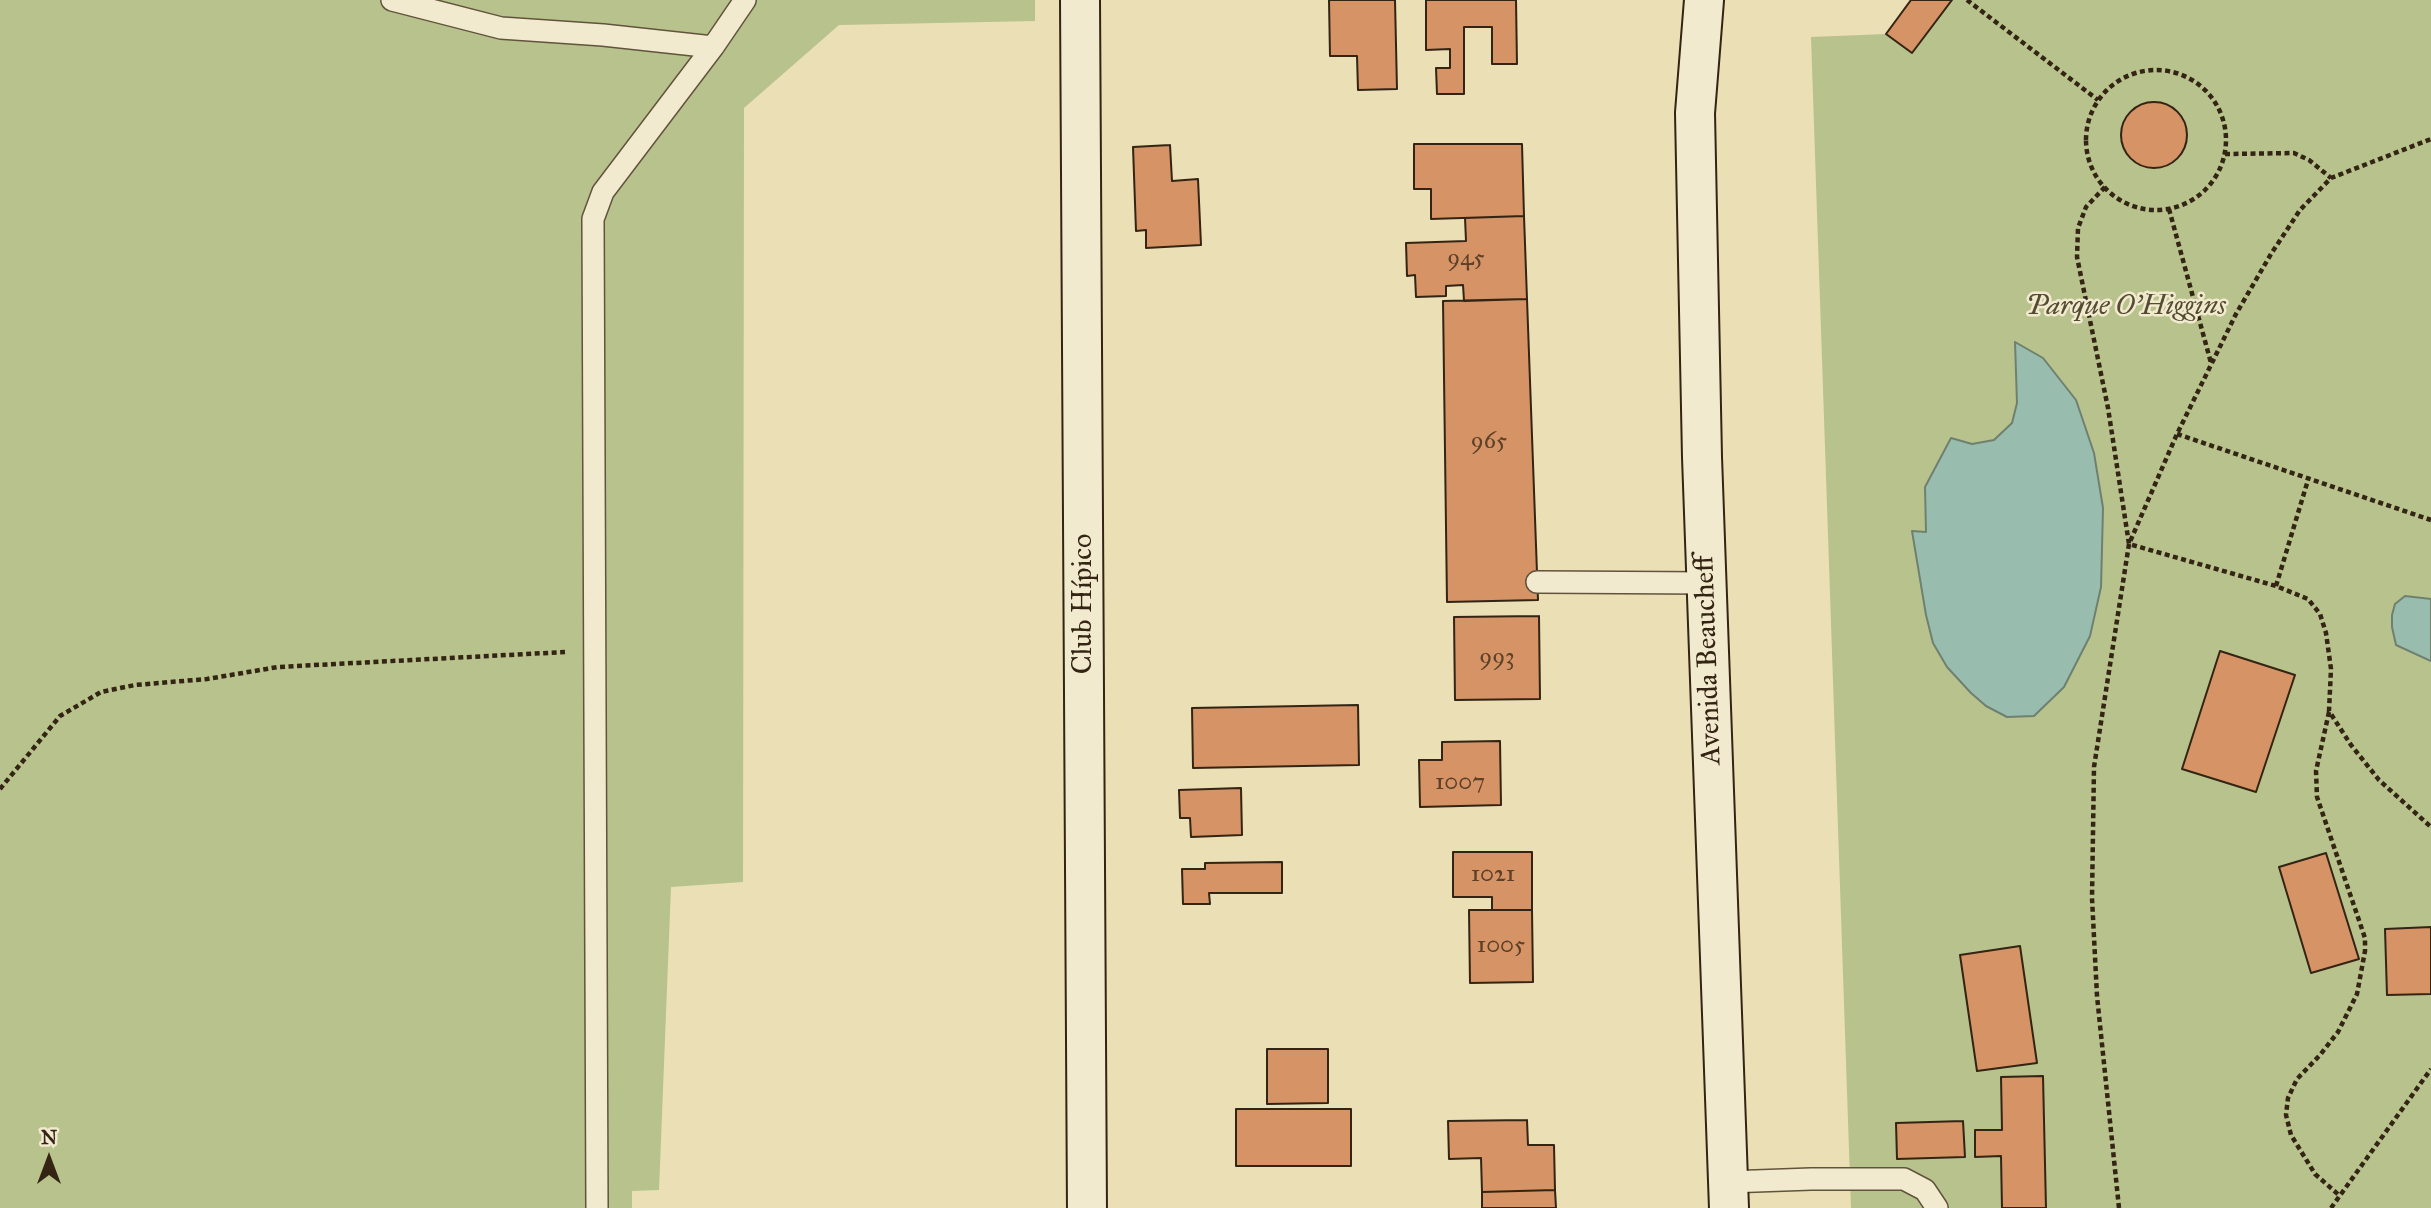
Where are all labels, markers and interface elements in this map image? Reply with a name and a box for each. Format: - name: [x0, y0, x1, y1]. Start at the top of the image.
- house number: 945: [1447, 245, 1485, 273]
- park label: Parque O'Higgins: [2026, 290, 2226, 324]
- house number: 965: [1471, 428, 1507, 456]
- street label: Club Hípico: [1067, 534, 1101, 674]
- street label: Avenida Beaucheff: [1689, 555, 1729, 765]
- house number: 993: [1479, 644, 1515, 672]
- house number: 1007: [1435, 769, 1485, 797]
- house number: 1021: [1471, 861, 1515, 889]
- house number: 1005: [1477, 932, 1525, 960]
- north arrow: [14, 1124, 84, 1194]
- text: N: [41, 1126, 57, 1149]

